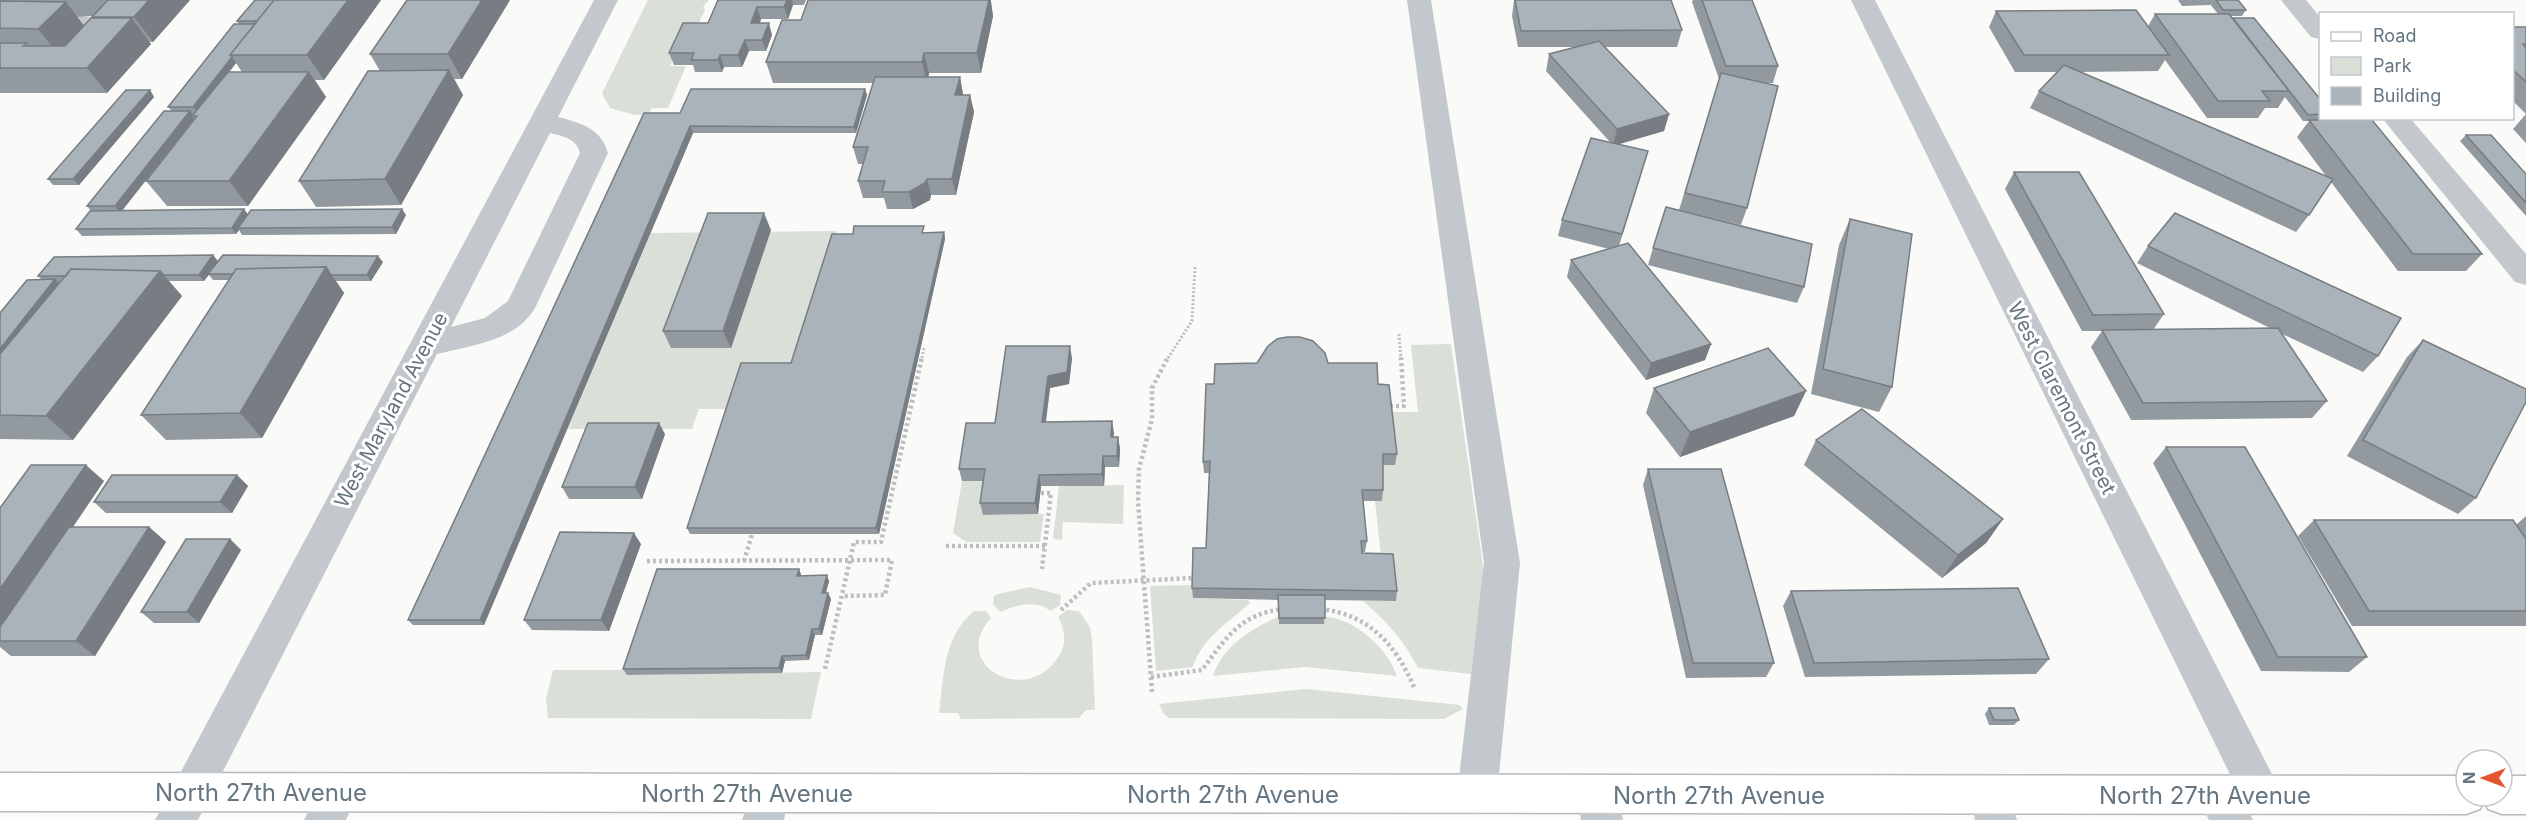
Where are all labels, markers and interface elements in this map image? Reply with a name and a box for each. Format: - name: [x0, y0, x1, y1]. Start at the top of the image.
- legend: [2319, 12, 2514, 120]
- text: Road: [2373, 25, 2416, 46]
- text: Park: [2373, 55, 2412, 76]
- text: Building: [2373, 85, 2441, 106]
- street label: West Claremont Street: [2003, 298, 2121, 499]
- street label: West Maryland Avenue: [329, 308, 453, 512]
- north arrow: [2454, 748, 2514, 808]
- text: N: [2459, 772, 2479, 784]
- street label: North 27th Avenue: [155, 778, 367, 807]
- street label: North 27th Avenue: [641, 779, 853, 808]
- street label: North 27th Avenue: [1127, 780, 1339, 809]
- street label: North 27th Avenue: [1613, 781, 1825, 810]
- street label: North 27th Avenue: [2099, 781, 2311, 810]

